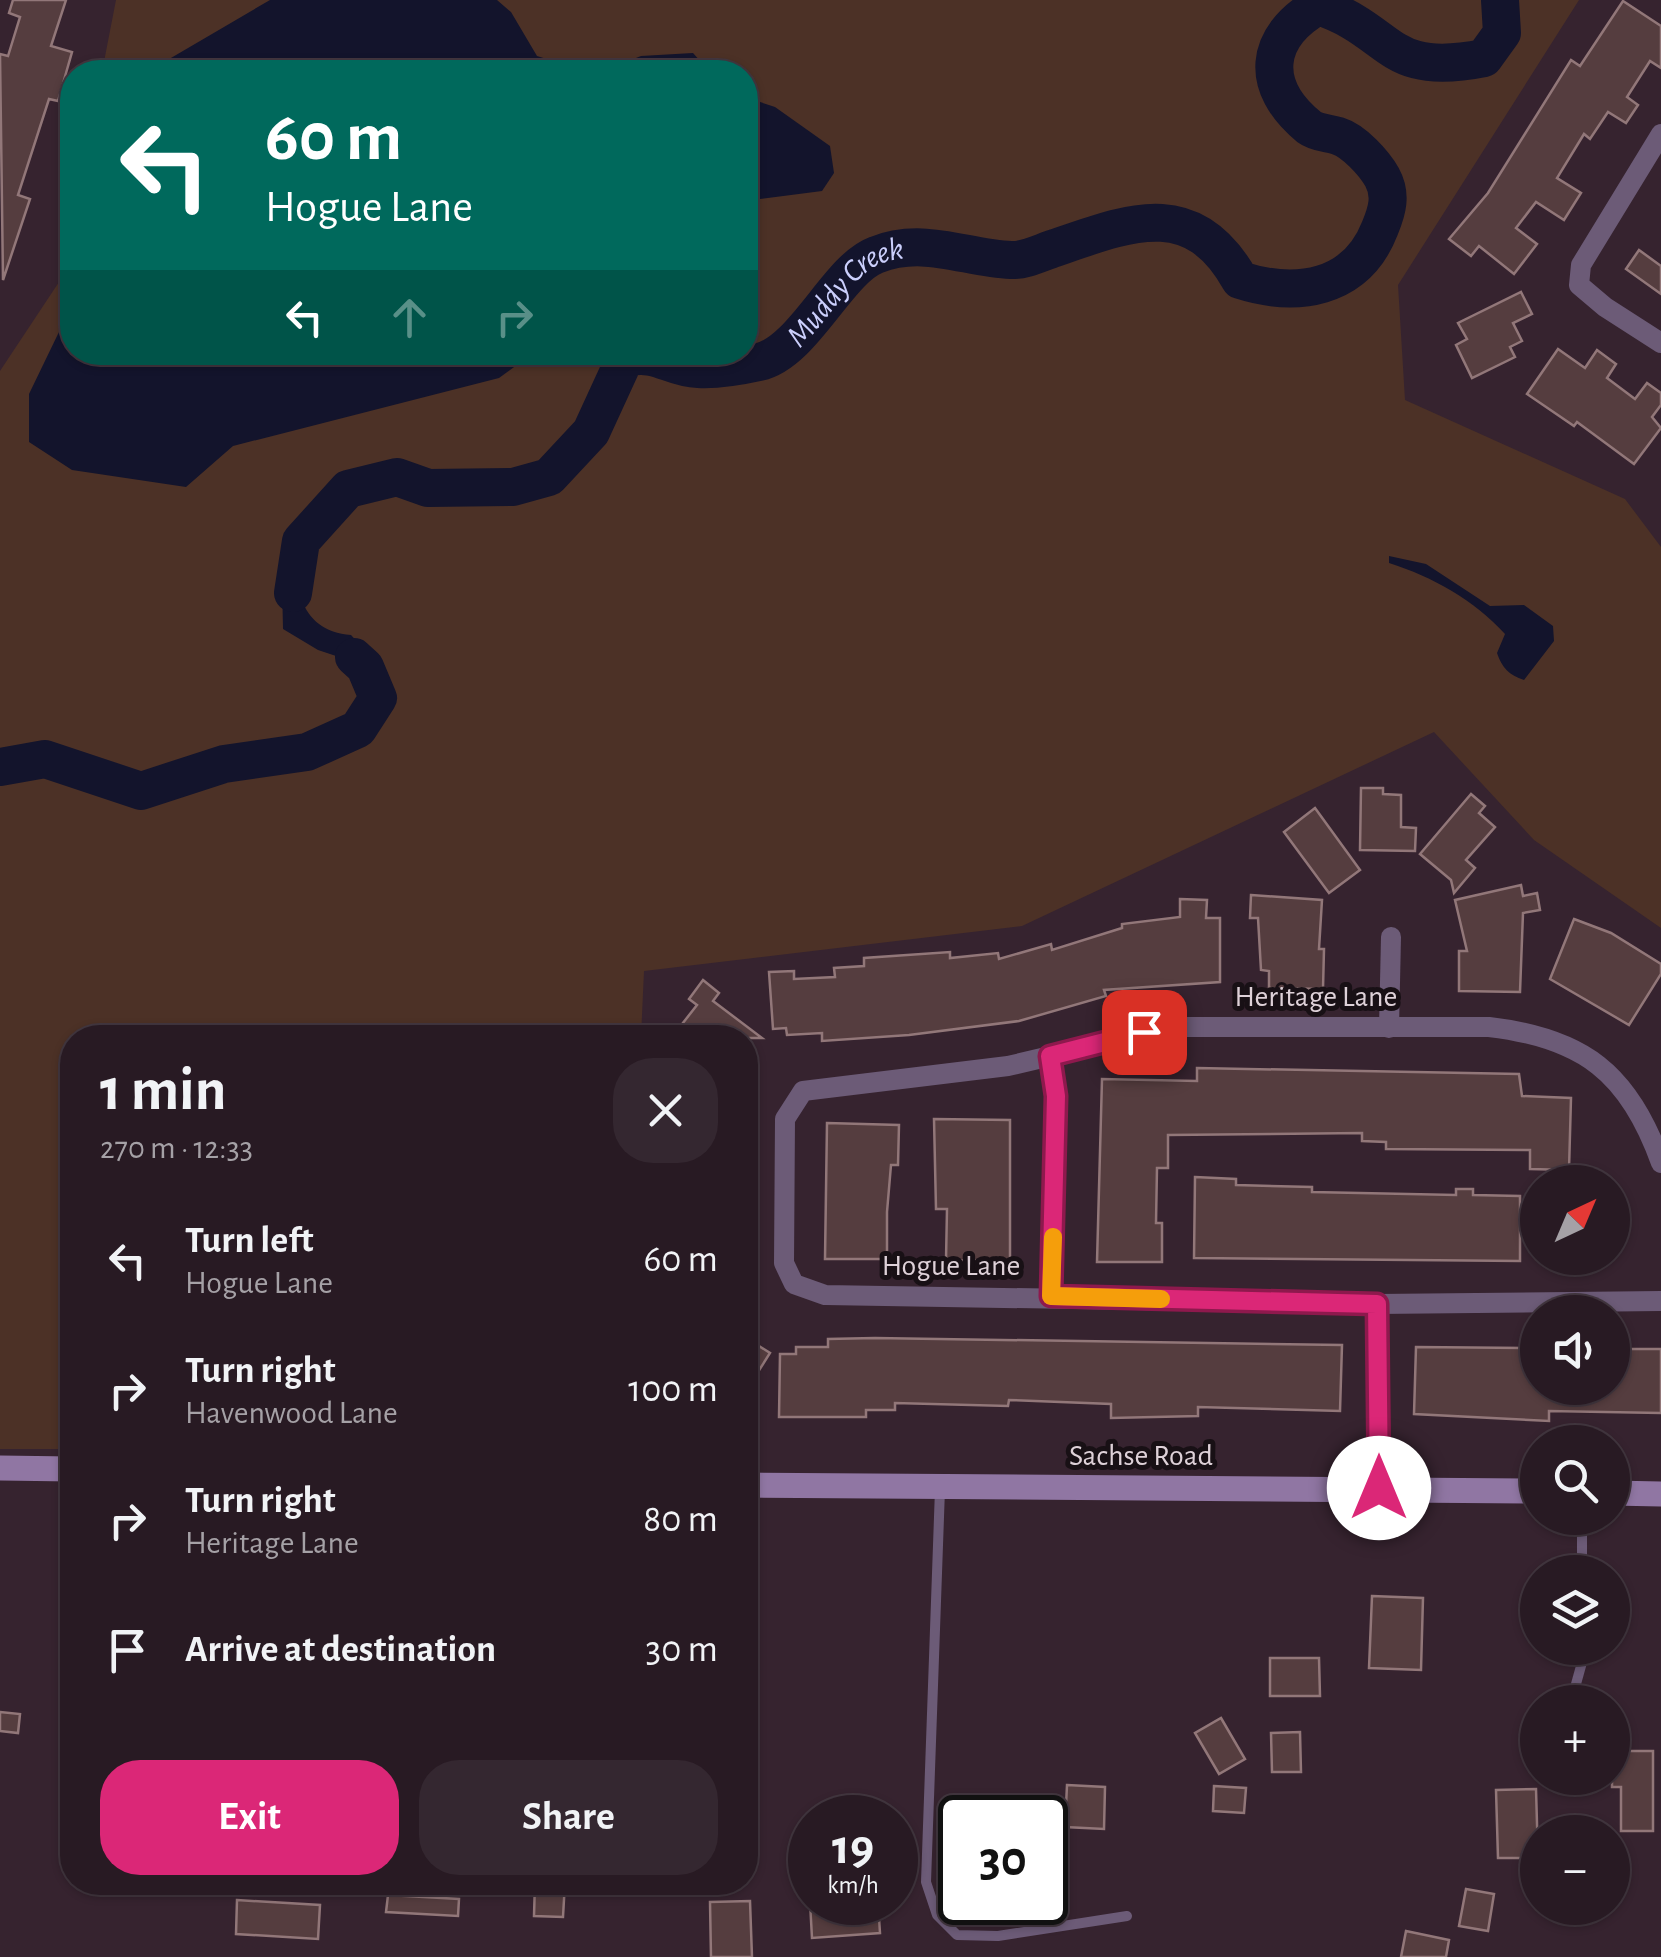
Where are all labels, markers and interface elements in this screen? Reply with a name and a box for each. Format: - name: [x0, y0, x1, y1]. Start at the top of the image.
- icon: left: [100, 100, 230, 230]
- text: 60 m: [265, 103, 402, 173]
- text: Hogue Lane: [265, 185, 473, 230]
- water label: Muddy Creek: [781, 232, 906, 353]
- icon: left: [277, 290, 332, 345]
- icon: ahead: [382, 290, 437, 345]
- icon: right: [487, 290, 542, 345]
- street label: Heritage Lane: [1235, 982, 1397, 1012]
- pin: [1102, 990, 1187, 1075]
- icon: arrive: [1117, 1005, 1172, 1060]
- button: close: [613, 1058, 718, 1163]
- text: 1 min: [100, 1061, 226, 1121]
- text: 270 m · 12:33: [100, 1132, 253, 1164]
- north arrow: [1520, 1165, 1630, 1275]
- map controls: [1520, 1165, 1630, 1925]
- text: Turn left: [185, 1222, 313, 1260]
- icon: left: [100, 1233, 155, 1288]
- text: 60 m: [643, 1241, 718, 1279]
- street label: Hogue Lane: [882, 1251, 1020, 1281]
- text: Hogue Lane: [185, 1267, 333, 1299]
- button: sound: [1520, 1295, 1630, 1405]
- text: Turn right: [185, 1352, 335, 1390]
- icon: right: [100, 1363, 155, 1418]
- text: 100 m: [628, 1371, 718, 1409]
- text: Havenwood Lane: [185, 1397, 398, 1429]
- button: search: [1520, 1425, 1630, 1535]
- position arrow: [1327, 1436, 1431, 1540]
- street label: Sachse Road: [1069, 1441, 1213, 1471]
- text: Turn right: [185, 1482, 335, 1520]
- icon: right: [100, 1493, 155, 1548]
- text: 80 m: [643, 1501, 718, 1539]
- text: Heritage Lane: [185, 1527, 359, 1559]
- button: layers: [1520, 1555, 1630, 1665]
- icon: arrive: [100, 1623, 155, 1678]
- text: Arrive at destination: [185, 1631, 496, 1669]
- text: 30 m: [646, 1631, 718, 1669]
- button: +: [1520, 1685, 1630, 1795]
- button: Exit: [100, 1760, 399, 1875]
- button: Share: [419, 1760, 718, 1875]
- speed limit sign: 30: [938, 1795, 1068, 1925]
- button: −: [1520, 1815, 1630, 1925]
- text: 19: [832, 1823, 874, 1873]
- text: km/h: [827, 1873, 879, 1898]

